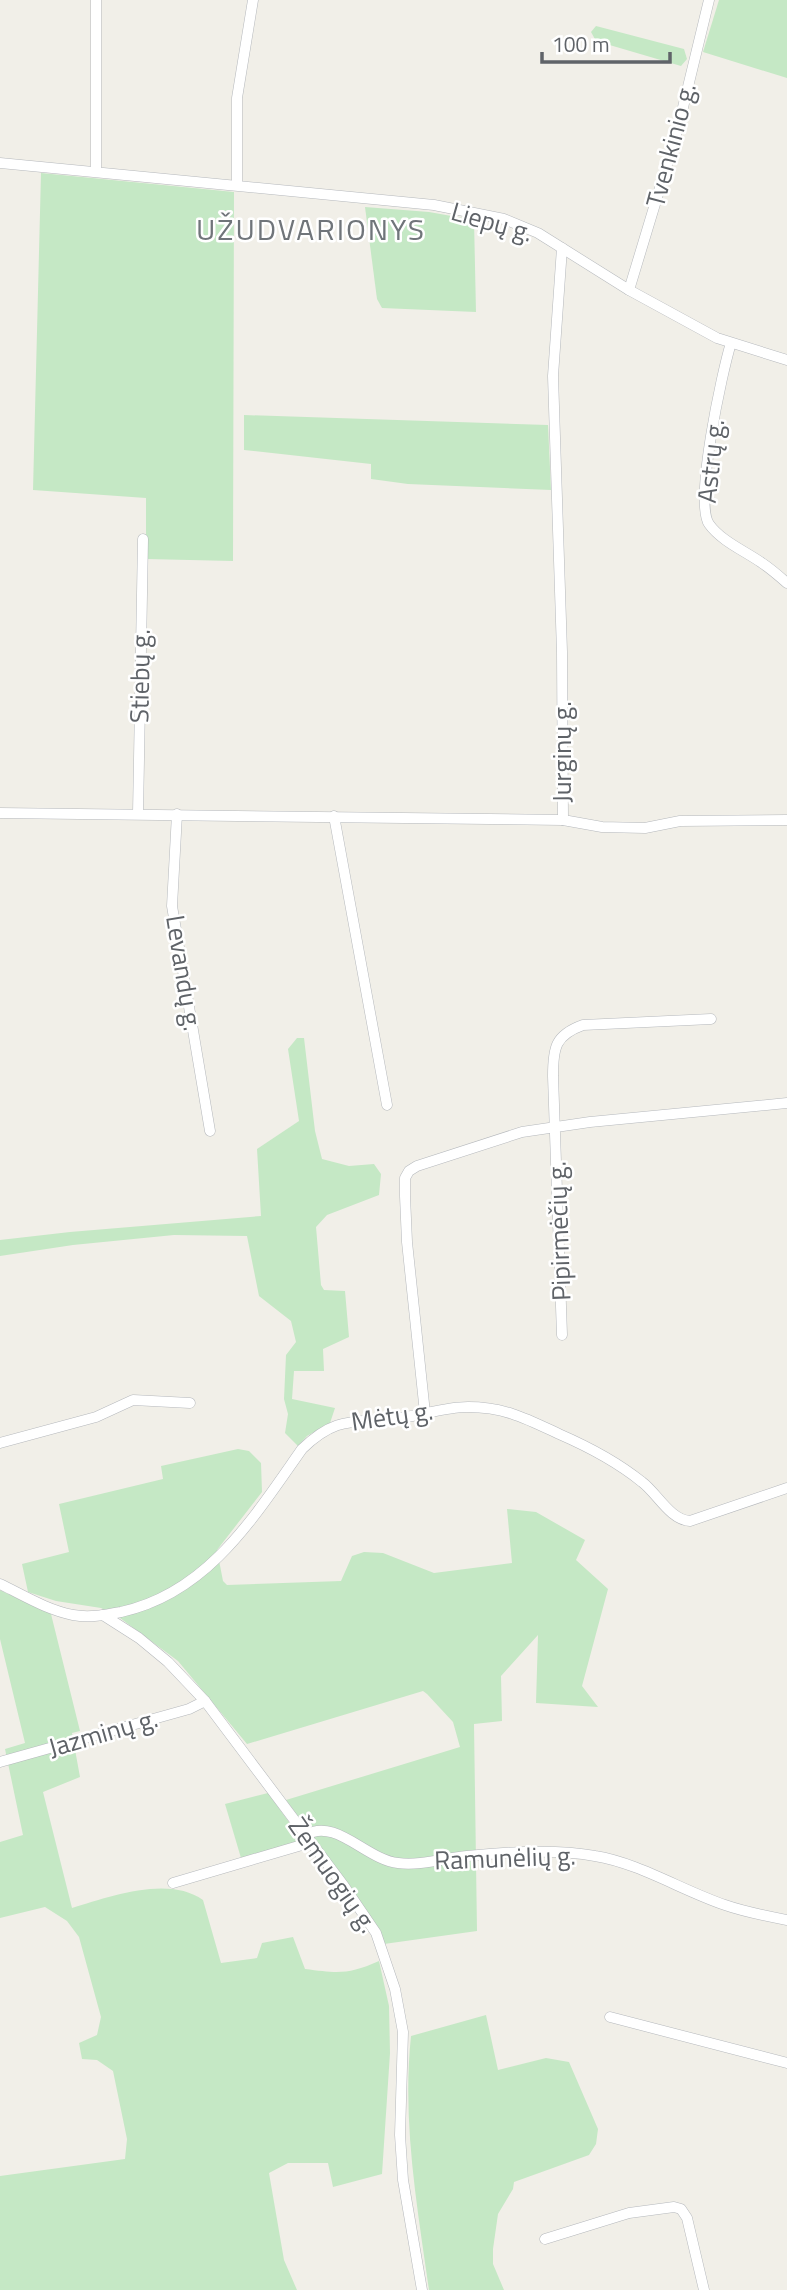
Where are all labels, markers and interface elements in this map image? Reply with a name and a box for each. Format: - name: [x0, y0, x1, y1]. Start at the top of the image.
- scale bar: [542, 21, 670, 65]
- text: 100 m: [552, 28, 609, 60]
- street label: Tvenkinio g.: [635, 78, 706, 212]
- street label: Liepų g.: [447, 191, 538, 252]
- district label: UŽUDVARIONYS: [196, 206, 426, 252]
- street label: Astrų g.: [687, 417, 734, 505]
- street label: Stiebų g.: [119, 629, 160, 723]
- street label: Jurginų g.: [542, 701, 581, 803]
- street label: Levandų g.: [156, 912, 213, 1034]
- street label: Pipirmėčių g.: [537, 1160, 580, 1302]
- street label: Mėtų g.: [348, 1390, 435, 1441]
- street label: Jazminų g.: [44, 1698, 162, 1767]
- street label: Žemuogių g.: [279, 1809, 388, 1941]
- street label: Ramunėlių g.: [433, 1836, 577, 1879]

